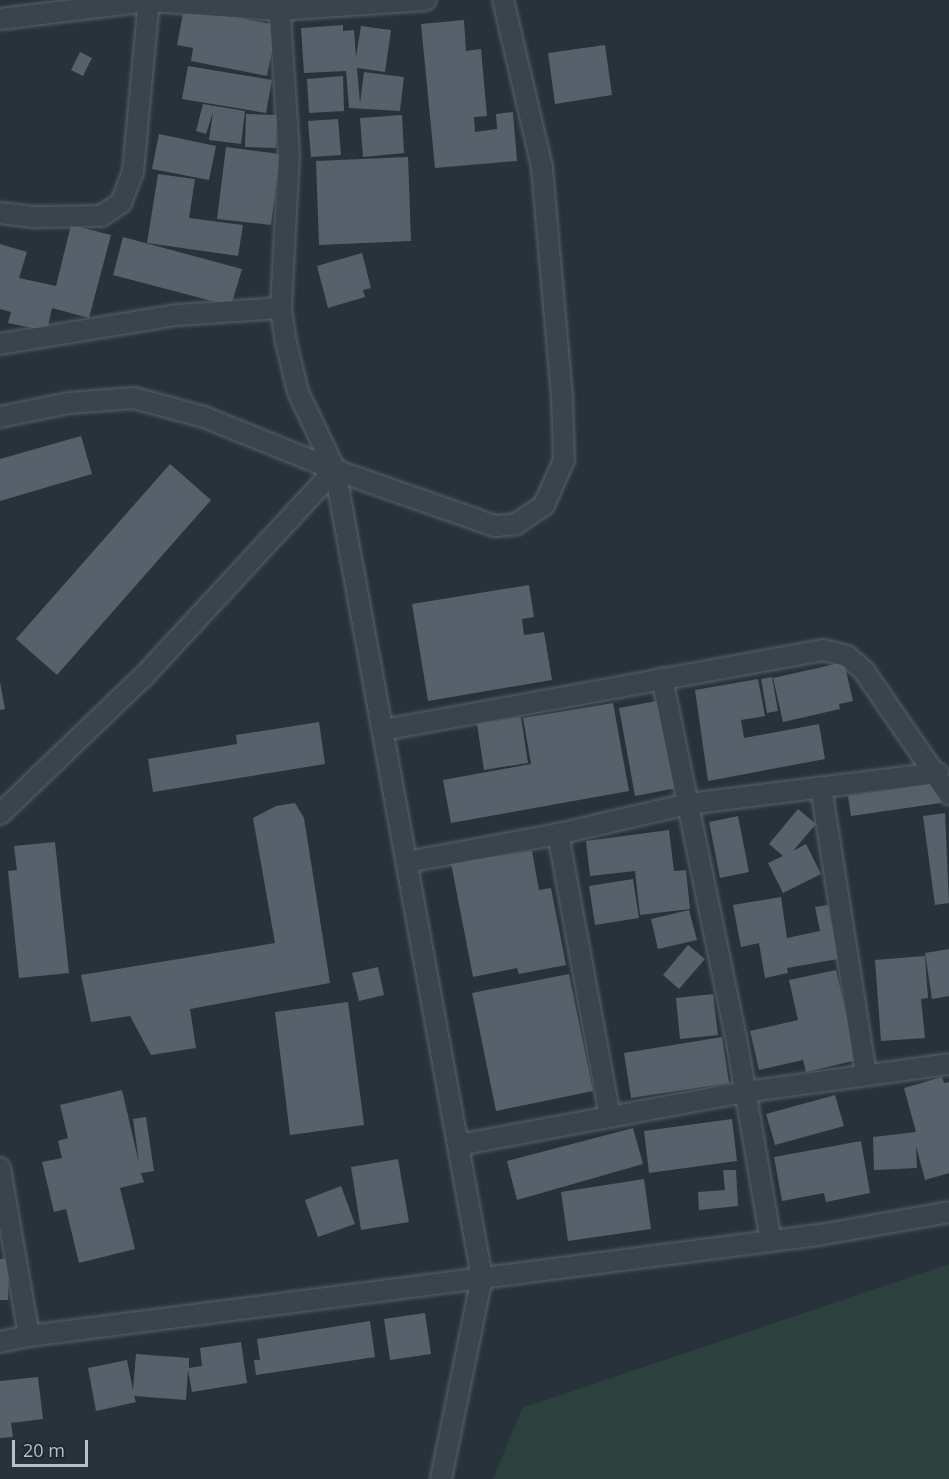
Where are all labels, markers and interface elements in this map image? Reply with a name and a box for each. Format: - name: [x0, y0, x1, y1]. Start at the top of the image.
- scale bar: [15, 1428, 92, 1466]
- text: 20 m: [23, 1438, 65, 1462]

